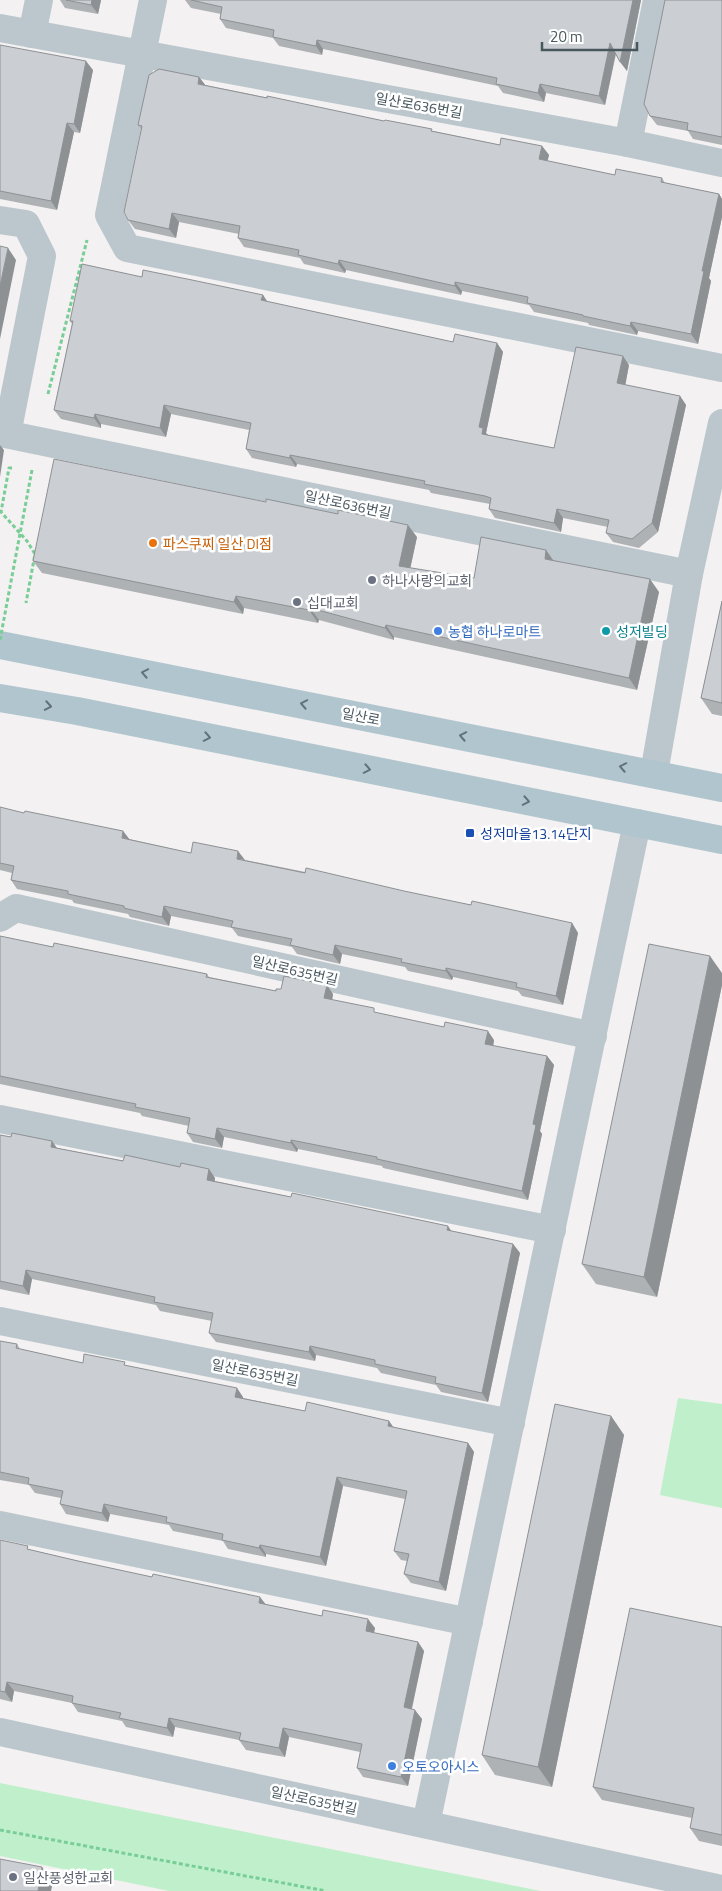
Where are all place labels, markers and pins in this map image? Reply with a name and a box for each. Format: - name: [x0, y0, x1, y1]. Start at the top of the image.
- place label: 파스쿠찌 일산 DI점: [163, 533, 272, 554]
- marker: 파스쿠찌 일산 DI점: [147, 537, 159, 549]
- place label: 하나사랑의교회: [382, 570, 472, 591]
- marker: 하나사랑의교회: [366, 574, 378, 586]
- place label: 십대교회: [307, 592, 359, 613]
- marker: 십대교회: [291, 596, 303, 608]
- place label: 농협 하나로마트: [448, 621, 541, 642]
- place label: 성저빌딩: [616, 621, 668, 642]
- marker: 농협 하나로마트: [432, 625, 444, 637]
- marker: 성저빌딩: [600, 625, 612, 637]
- place label: 성저마을13.14단지: [480, 823, 592, 844]
- marker: 성저마을13.14단지: [464, 827, 476, 839]
- place label: 오토오아시스: [402, 1756, 479, 1777]
- marker: 오토오아시스: [386, 1760, 398, 1772]
- place label: 일산풍성한교회: [23, 1867, 113, 1888]
- marker: 일산풍성한교회: [7, 1871, 19, 1883]

